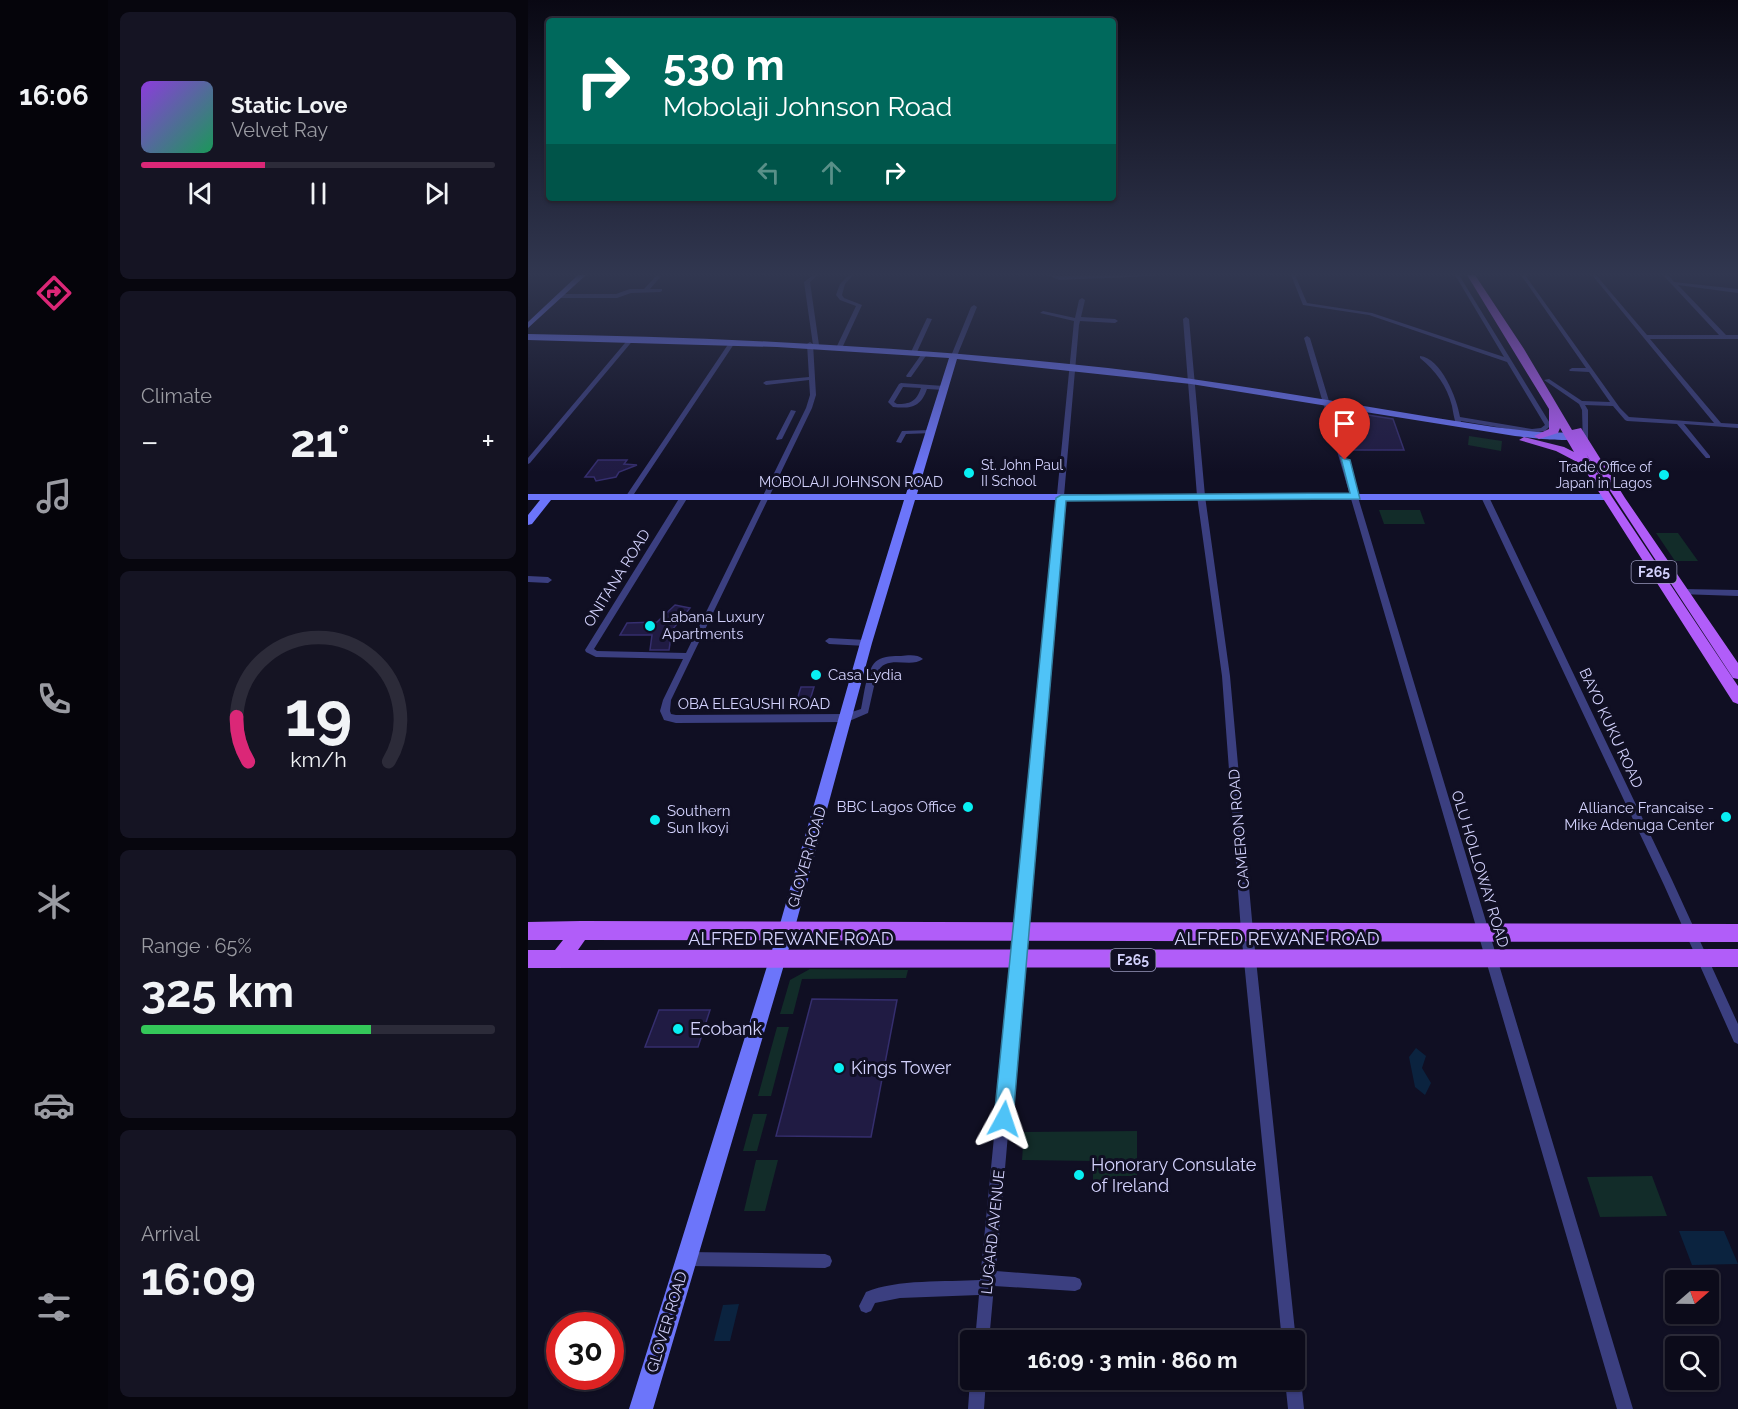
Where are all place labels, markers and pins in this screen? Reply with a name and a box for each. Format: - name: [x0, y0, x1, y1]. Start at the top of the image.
- pin: [1319, 398, 1370, 460]
- place label: St. John Paul II School: [981, 457, 1063, 489]
- place label: Trade Office of Japan in Lagos: [1555, 459, 1653, 491]
- marker: St. John Paul II School: [962, 466, 976, 480]
- marker: Trade Office of Japan in Lagos: [1657, 468, 1671, 482]
- place label: Labana Luxury Apartments: [662, 608, 765, 643]
- marker: Labana Luxury Apartments: [643, 619, 657, 633]
- place label: Casa Lydia: [828, 666, 902, 684]
- marker: Casa Lydia: [809, 668, 823, 682]
- place label: BBC Lagos Office: [836, 798, 956, 816]
- place label: Alliance Francaise - Mike Adenuga Center: [1564, 799, 1715, 834]
- marker: BBC Lagos Office: [961, 800, 975, 814]
- place label: Southern Sun Ikoyi: [667, 802, 731, 837]
- marker: Alliance Francaise - Mike Adenuga Center: [1719, 810, 1733, 824]
- marker: Southern Sun Ikoyi: [648, 813, 662, 827]
- place label: Ecobank: [690, 1018, 763, 1039]
- marker: Ecobank: [671, 1022, 685, 1036]
- place label: Kings Tower: [851, 1057, 952, 1078]
- marker: Kings Tower: [832, 1061, 846, 1075]
- place label: Honorary Consulate of Ireland: [1091, 1154, 1257, 1196]
- marker: Honorary Consulate of Ireland: [1072, 1168, 1086, 1182]

